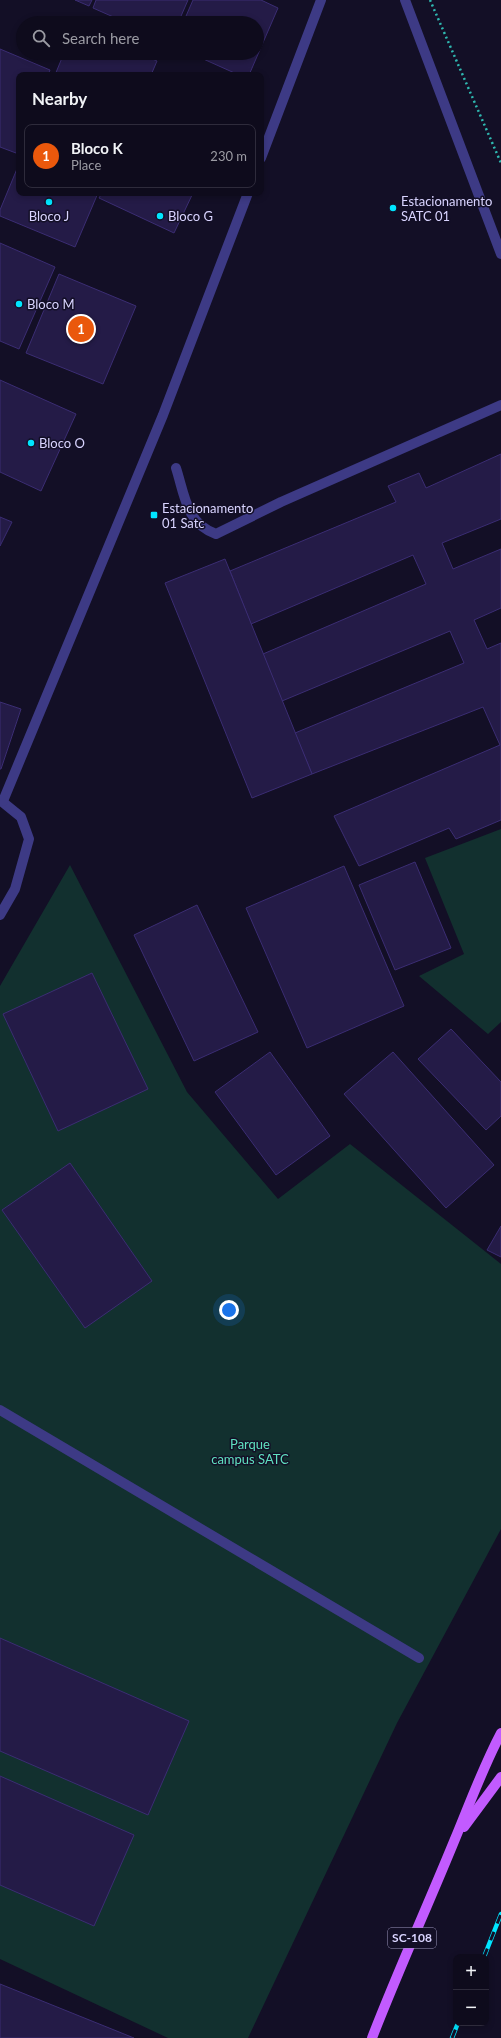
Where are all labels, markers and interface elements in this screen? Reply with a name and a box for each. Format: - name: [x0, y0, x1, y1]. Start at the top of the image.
- search box: [16, 16, 264, 60]
- icon: search: [30, 27, 52, 49]
- text: Search here: [62, 29, 139, 47]
- text: Nearby: [32, 88, 87, 109]
- text: Bloco K: [71, 139, 123, 157]
- text: 1: [42, 148, 50, 164]
- text: 230 m: [210, 148, 247, 164]
- text: Place: [71, 157, 101, 173]
- place label: Estacionamento SATC 01: [401, 193, 492, 224]
- marker: Bloco J: [44, 197, 54, 207]
- marker: Estacionamento SATC 01: [388, 203, 398, 213]
- place label: Bloco J: [29, 208, 69, 224]
- place label: Bloco G: [168, 208, 213, 224]
- marker: Bloco G: [155, 211, 165, 221]
- place label: Bloco M: [27, 296, 75, 312]
- marker: Bloco M: [14, 299, 24, 309]
- pin: 1: [68, 314, 94, 344]
- place label: Bloco O: [39, 435, 85, 451]
- marker: Bloco O: [26, 438, 36, 448]
- place label: Estacionamento 01 Satc: [162, 500, 253, 531]
- marker: Estacionamento 01 Satc: [149, 510, 159, 520]
- your location: [219, 1300, 239, 1320]
- park label: Parque campus SATC: [211, 1436, 289, 1467]
- road number: SC-108: [388, 1928, 436, 1948]
- map controls: [453, 1954, 489, 2026]
- button: +: [453, 1954, 489, 1990]
- button: −: [453, 1990, 489, 2026]

